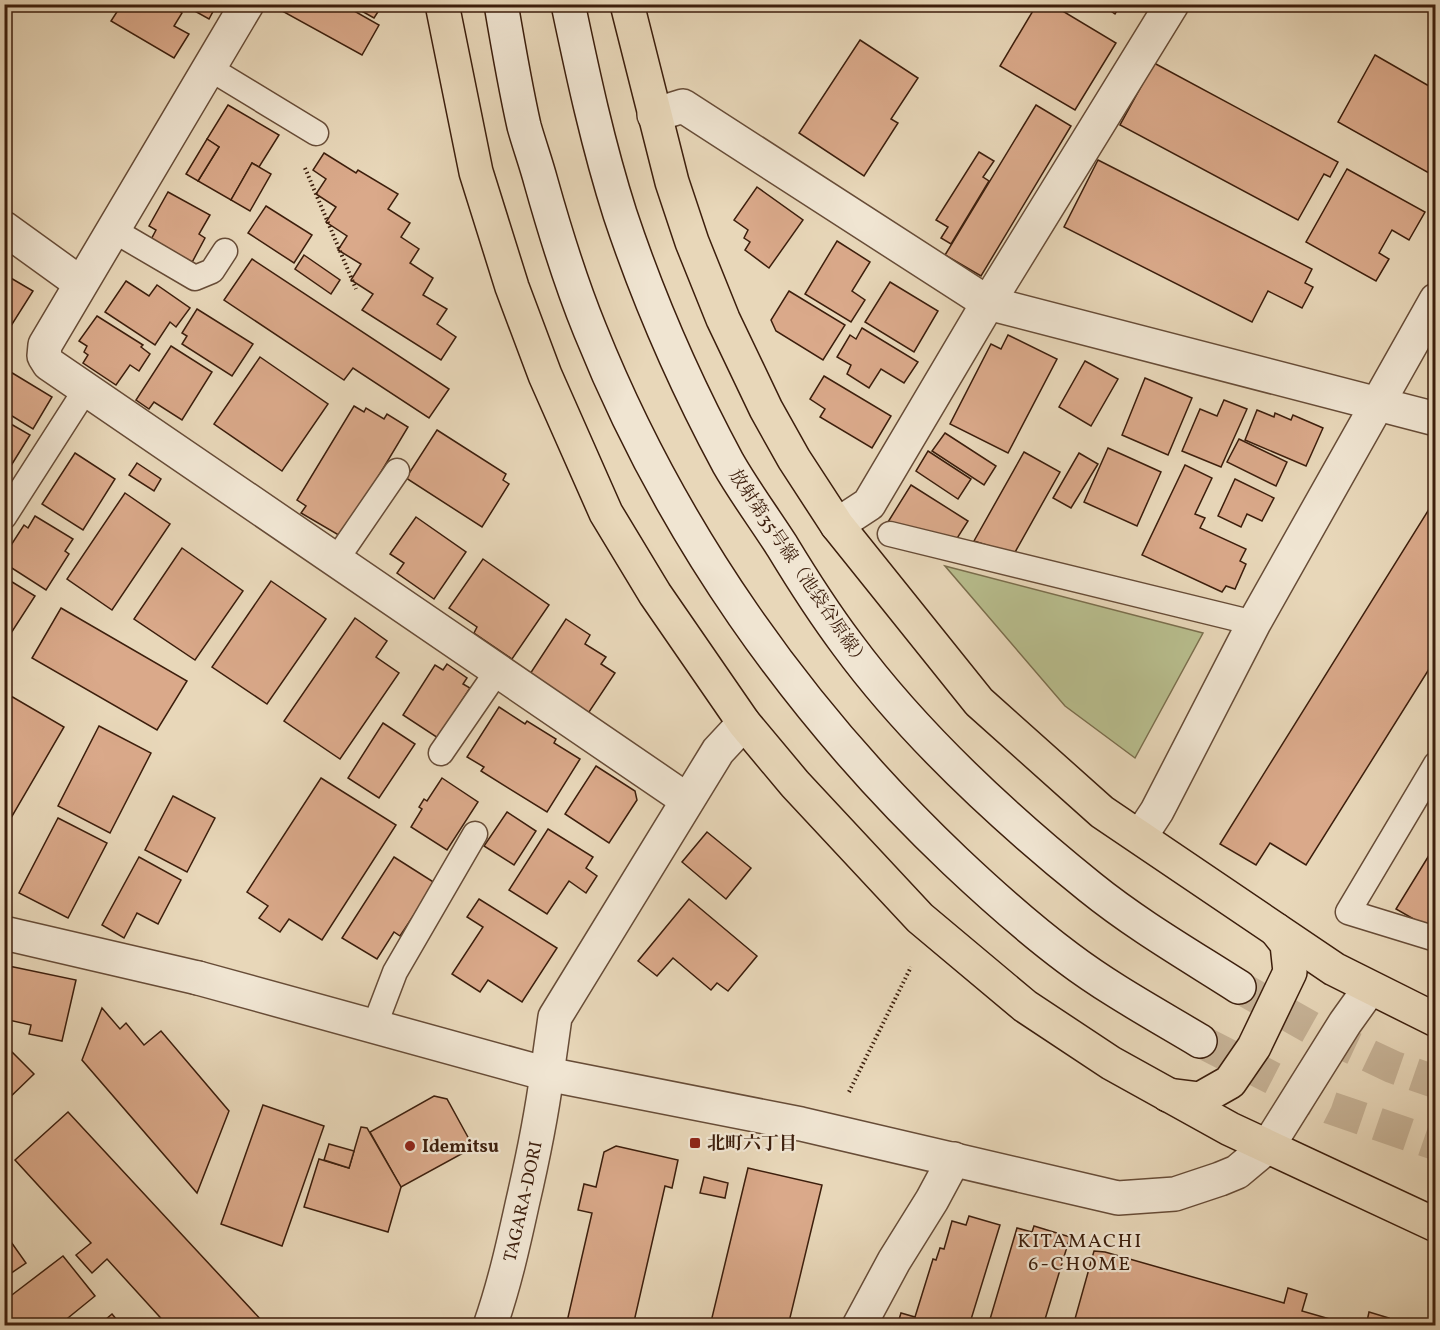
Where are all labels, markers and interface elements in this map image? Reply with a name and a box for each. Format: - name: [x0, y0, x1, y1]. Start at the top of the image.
- street label: 放射第35号線（池袋谷原線）: [722, 465, 874, 673]
- place label: 北町六丁目: [707, 1132, 797, 1157]
- place label: Idemitsu: [422, 1135, 499, 1160]
- marker: 北町六丁目: [688, 1136, 702, 1150]
- marker: Idemitsu: [403, 1139, 417, 1153]
- street label: TAGARA-DORI: [498, 1139, 550, 1265]
- district label: KITAMACHI 6-CHOME: [1017, 1228, 1143, 1279]

